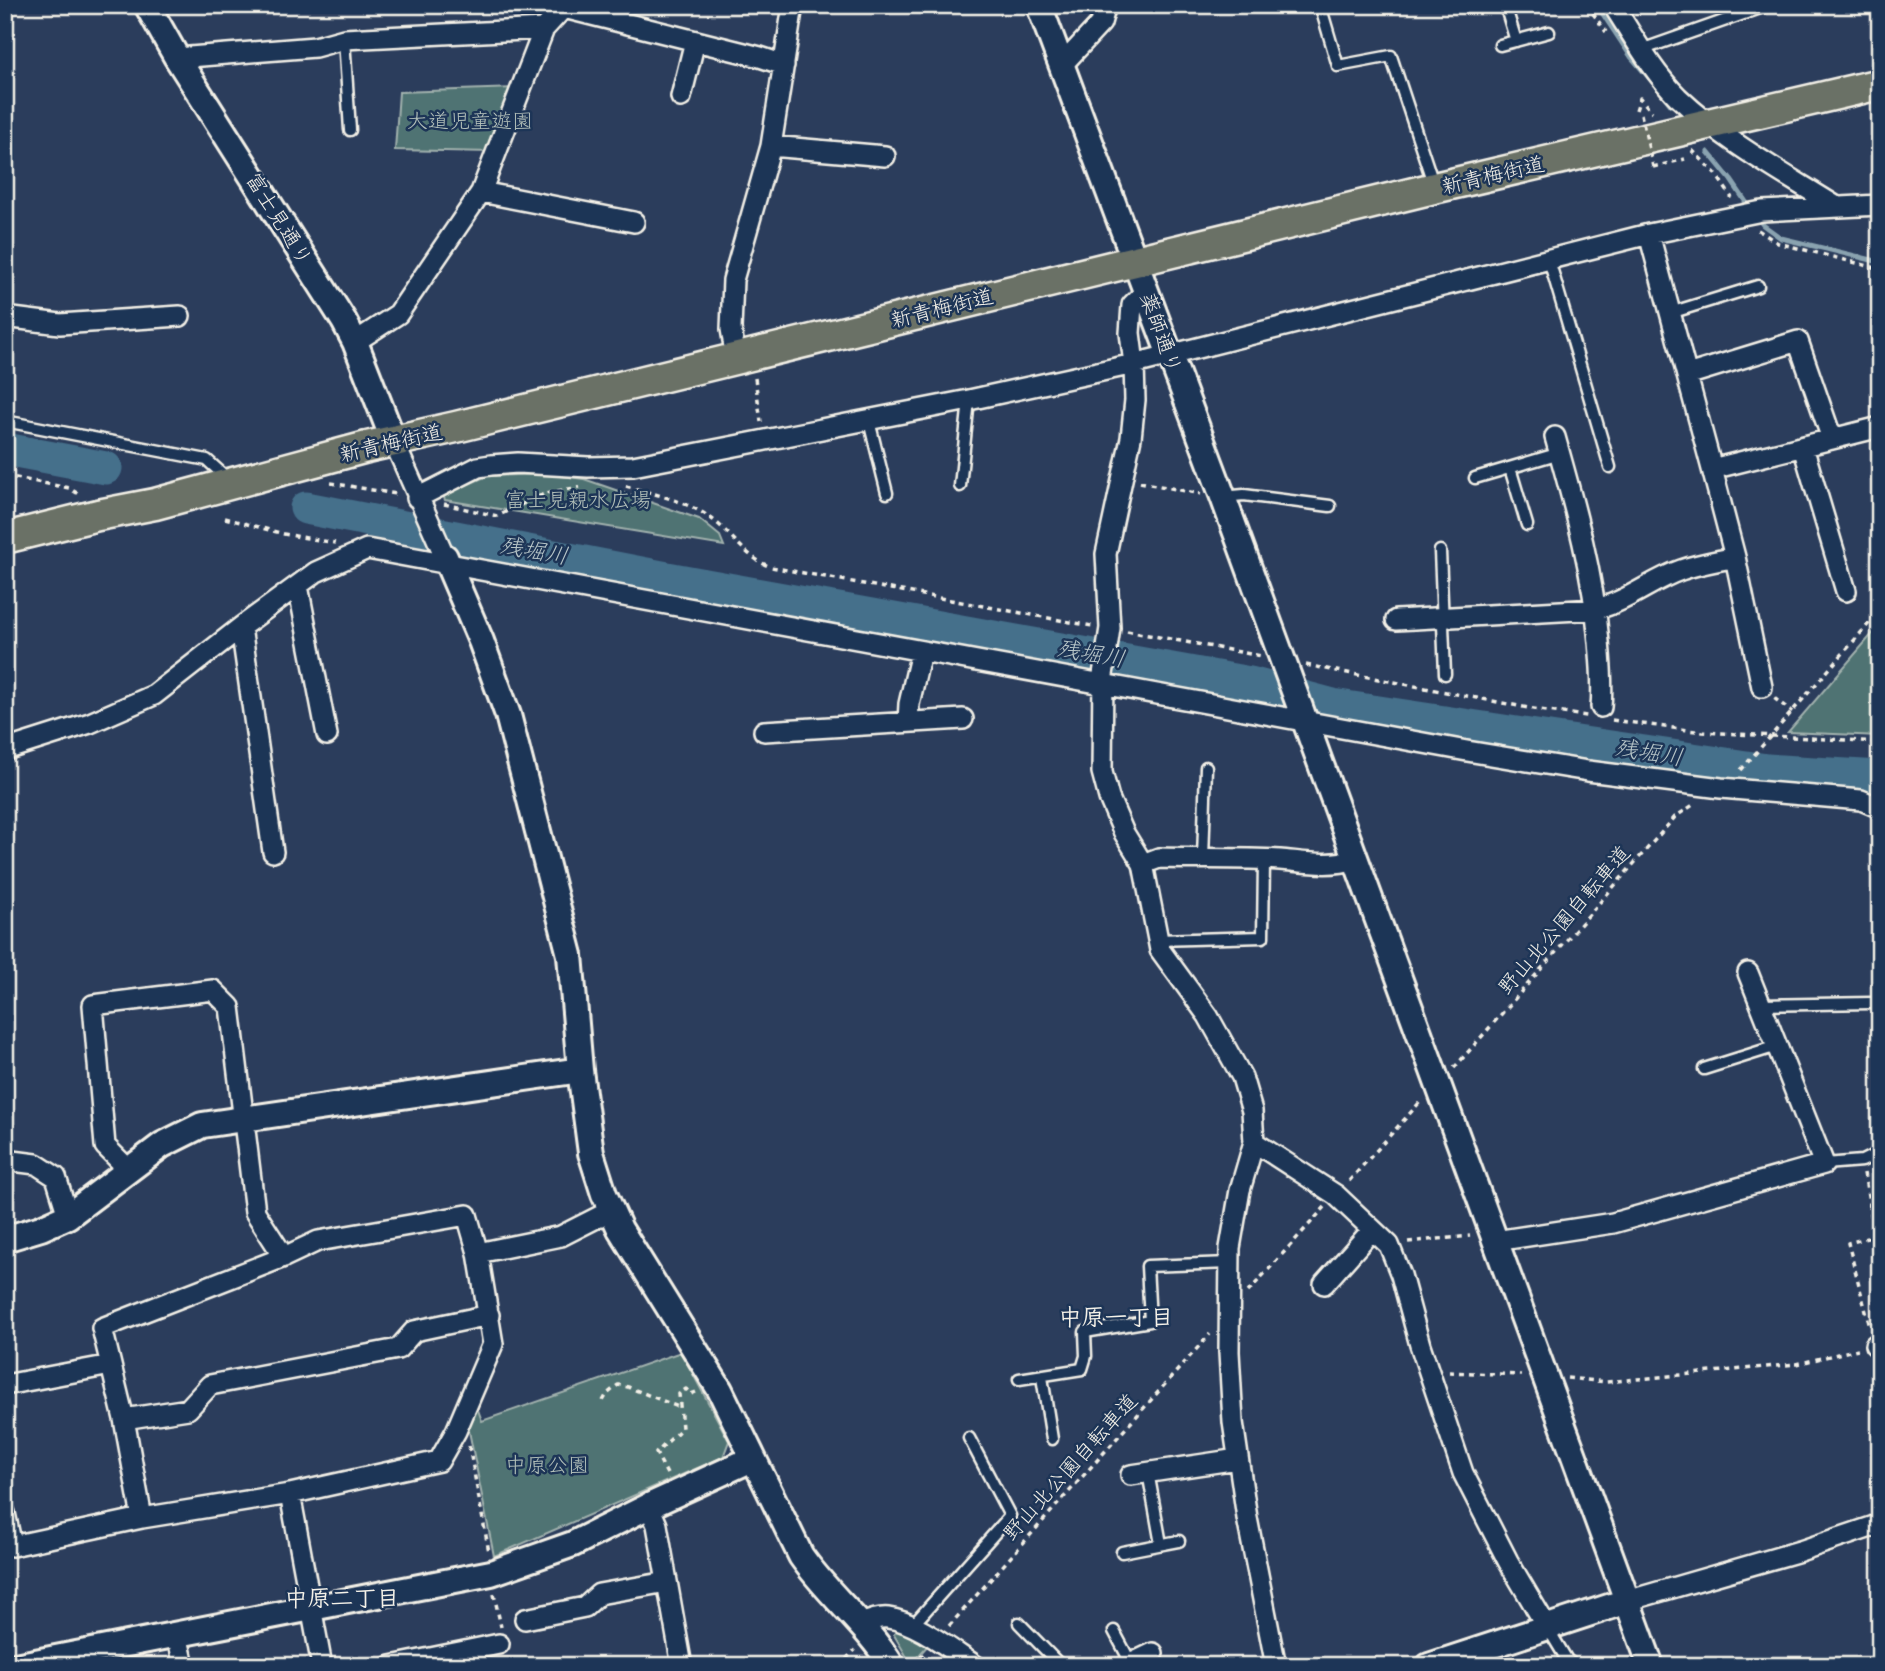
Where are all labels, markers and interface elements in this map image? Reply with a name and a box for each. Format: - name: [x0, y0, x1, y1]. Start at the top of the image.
- park label: 大道児童遊園: [407, 107, 533, 135]
- street label: 新青梅街道: [1439, 150, 1547, 200]
- street label: 富士見通り: [239, 167, 319, 271]
- street label: 新青梅街道: [888, 282, 996, 334]
- street label: 薬師通り: [1133, 289, 1189, 377]
- street label: 新青梅街道: [337, 418, 445, 468]
- park label: 富士見親水広場: [505, 486, 652, 514]
- water label: 残堀川: [497, 529, 571, 571]
- water label: 残堀川: [1054, 632, 1128, 674]
- water label: 残堀川: [1613, 732, 1685, 772]
- street label: 野山北公園自転車道: [1491, 839, 1637, 1001]
- district label: 中原一丁目: [1059, 1302, 1174, 1332]
- street label: 野山北公園自転車道: [996, 1387, 1144, 1547]
- park label: 中原公園: [505, 1451, 589, 1479]
- district label: 中原二丁目: [285, 1583, 400, 1613]

